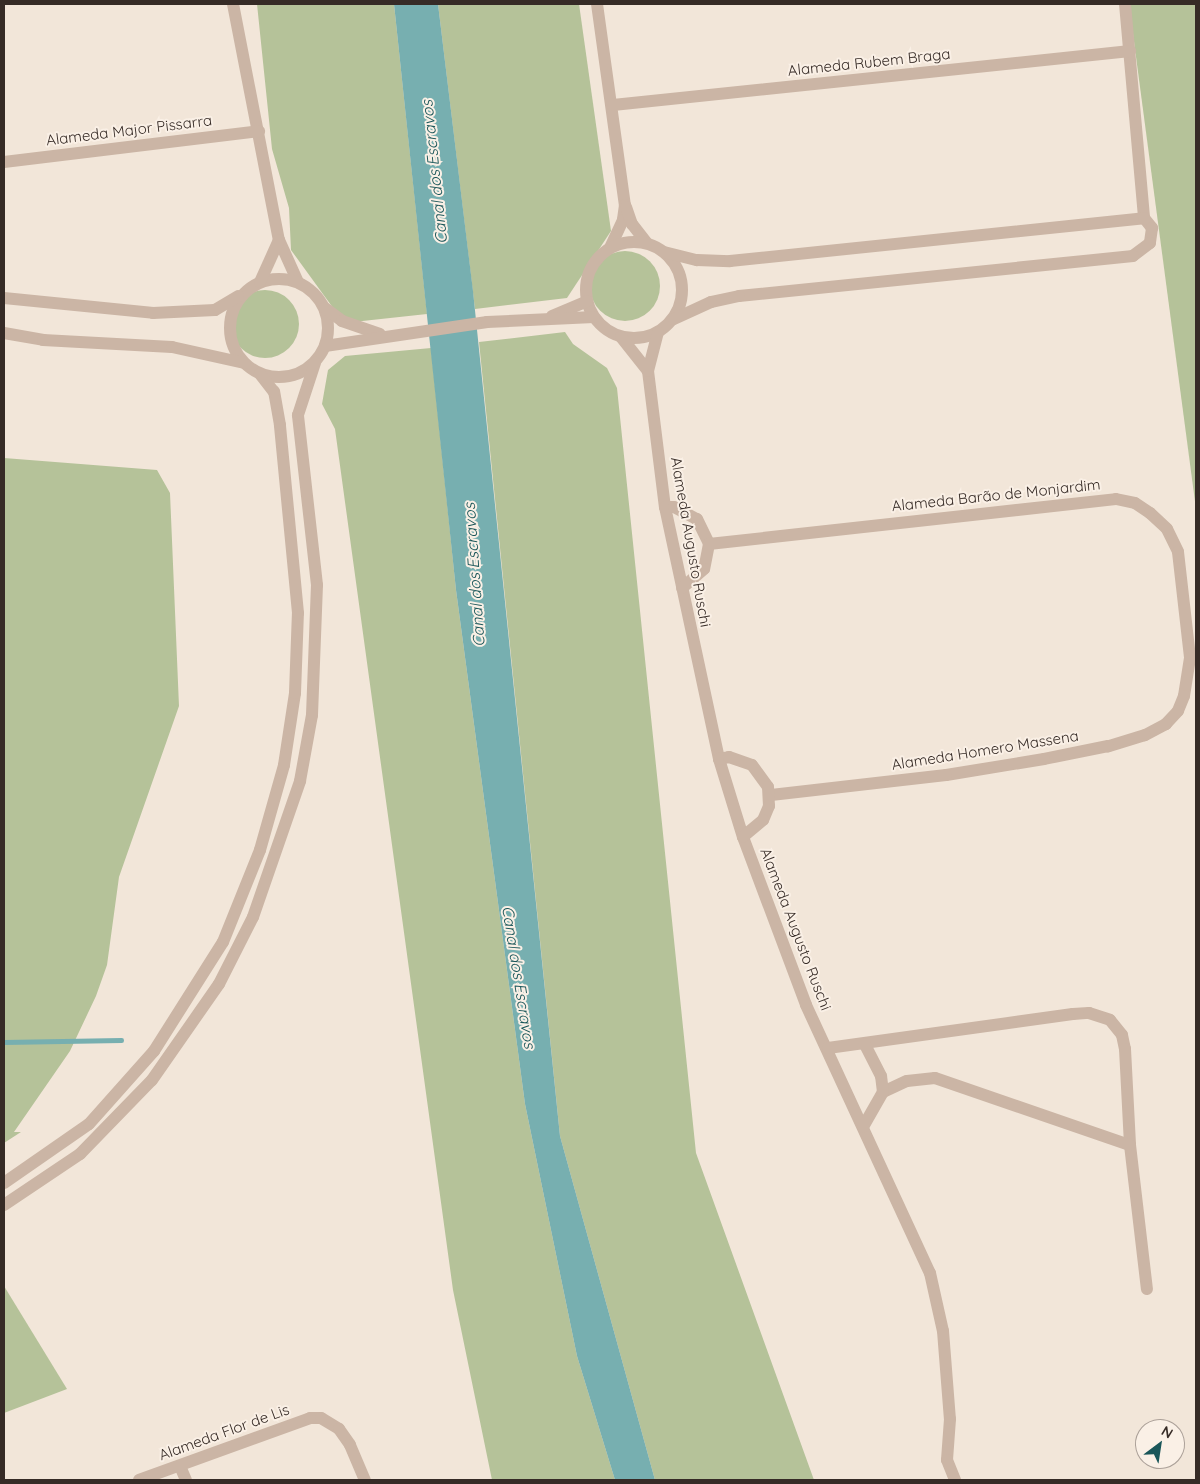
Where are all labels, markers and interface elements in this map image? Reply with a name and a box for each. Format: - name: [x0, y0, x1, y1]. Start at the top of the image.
- street label: Alameda Rubem Braga: [787, 45, 951, 79]
- water label: Canal dos Escravos: [417, 99, 451, 245]
- street label: Alameda Major Pissarra: [45, 111, 213, 149]
- street label: Alameda Augusto Ruschi: [667, 455, 715, 629]
- street label: Alameda Barão de Monjardim: [891, 475, 1101, 515]
- water label: Canal dos Escravos: [459, 502, 489, 648]
- street label: Alameda Homero Massena: [890, 726, 1080, 774]
- street label: Alameda Augusto Ruschi: [757, 845, 835, 1013]
- water label: Canal dos Escravos: [498, 904, 540, 1050]
- street label: Alameda Flor de Lis: [156, 1400, 292, 1464]
- north arrow: [1135, 1419, 1185, 1469]
- text: N: [1158, 1422, 1176, 1442]

